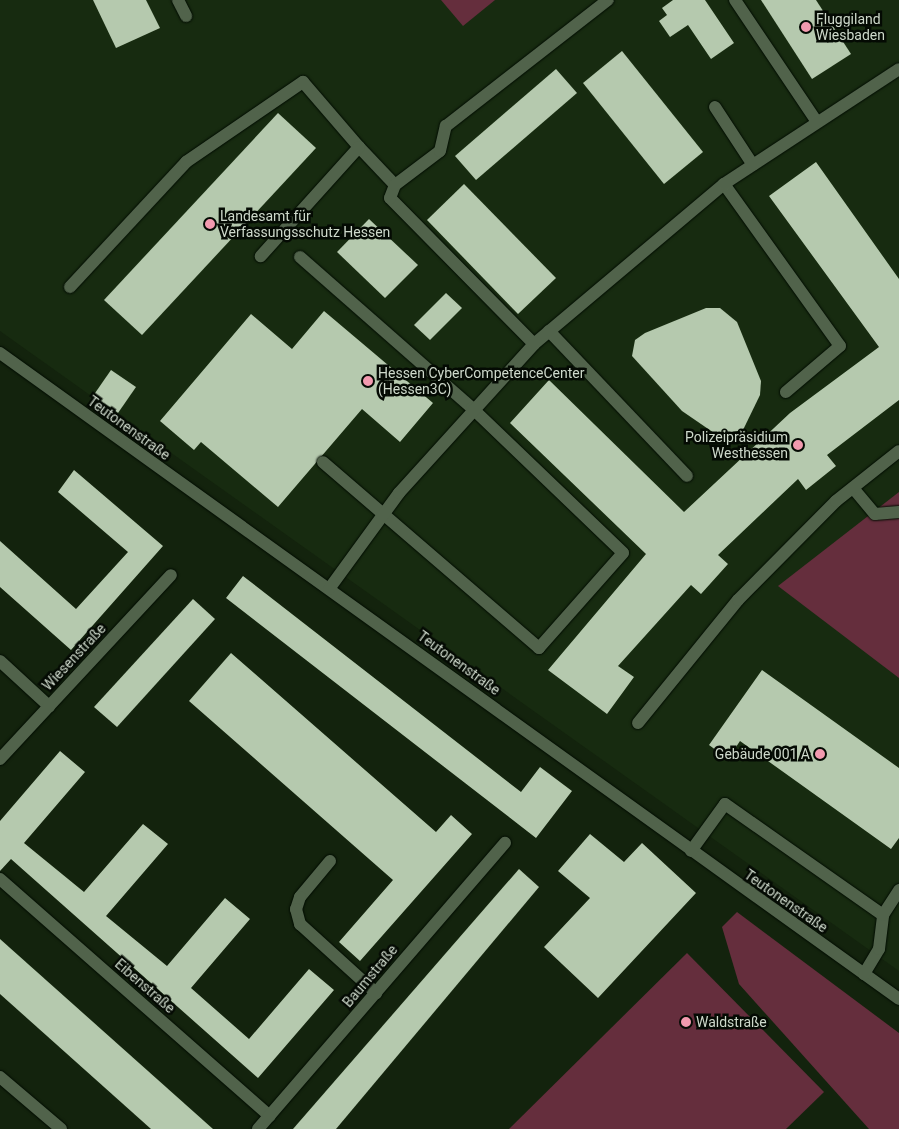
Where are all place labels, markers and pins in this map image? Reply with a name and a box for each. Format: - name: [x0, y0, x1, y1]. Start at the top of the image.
- place label: Fluggiland Wiesbaden: [816, 11, 885, 44]
- marker: Fluggiland Wiesbaden: [800, 21, 812, 33]
- place label: Landesamt für Verfassungsschutz Hessen: [220, 208, 390, 240]
- marker: Landesamt für Verfassungsschutz Hessen: [204, 218, 216, 230]
- place label: Hessen CyberCompetenceCenter (Hessen3C): [378, 365, 584, 398]
- marker: Hessen CyberCompetenceCenter (Hessen3C): [362, 375, 374, 387]
- place label: Polizeipräsidium Westhessen: [685, 429, 788, 462]
- marker: Polizeipräsidium Westhessen: [792, 439, 804, 451]
- place label: Gebäude 001 A: [715, 746, 810, 762]
- marker: Gebäude 001 A: [814, 748, 826, 760]
- place label: Waldstraße: [696, 1014, 767, 1030]
- marker: Waldstraße: [680, 1016, 692, 1028]

